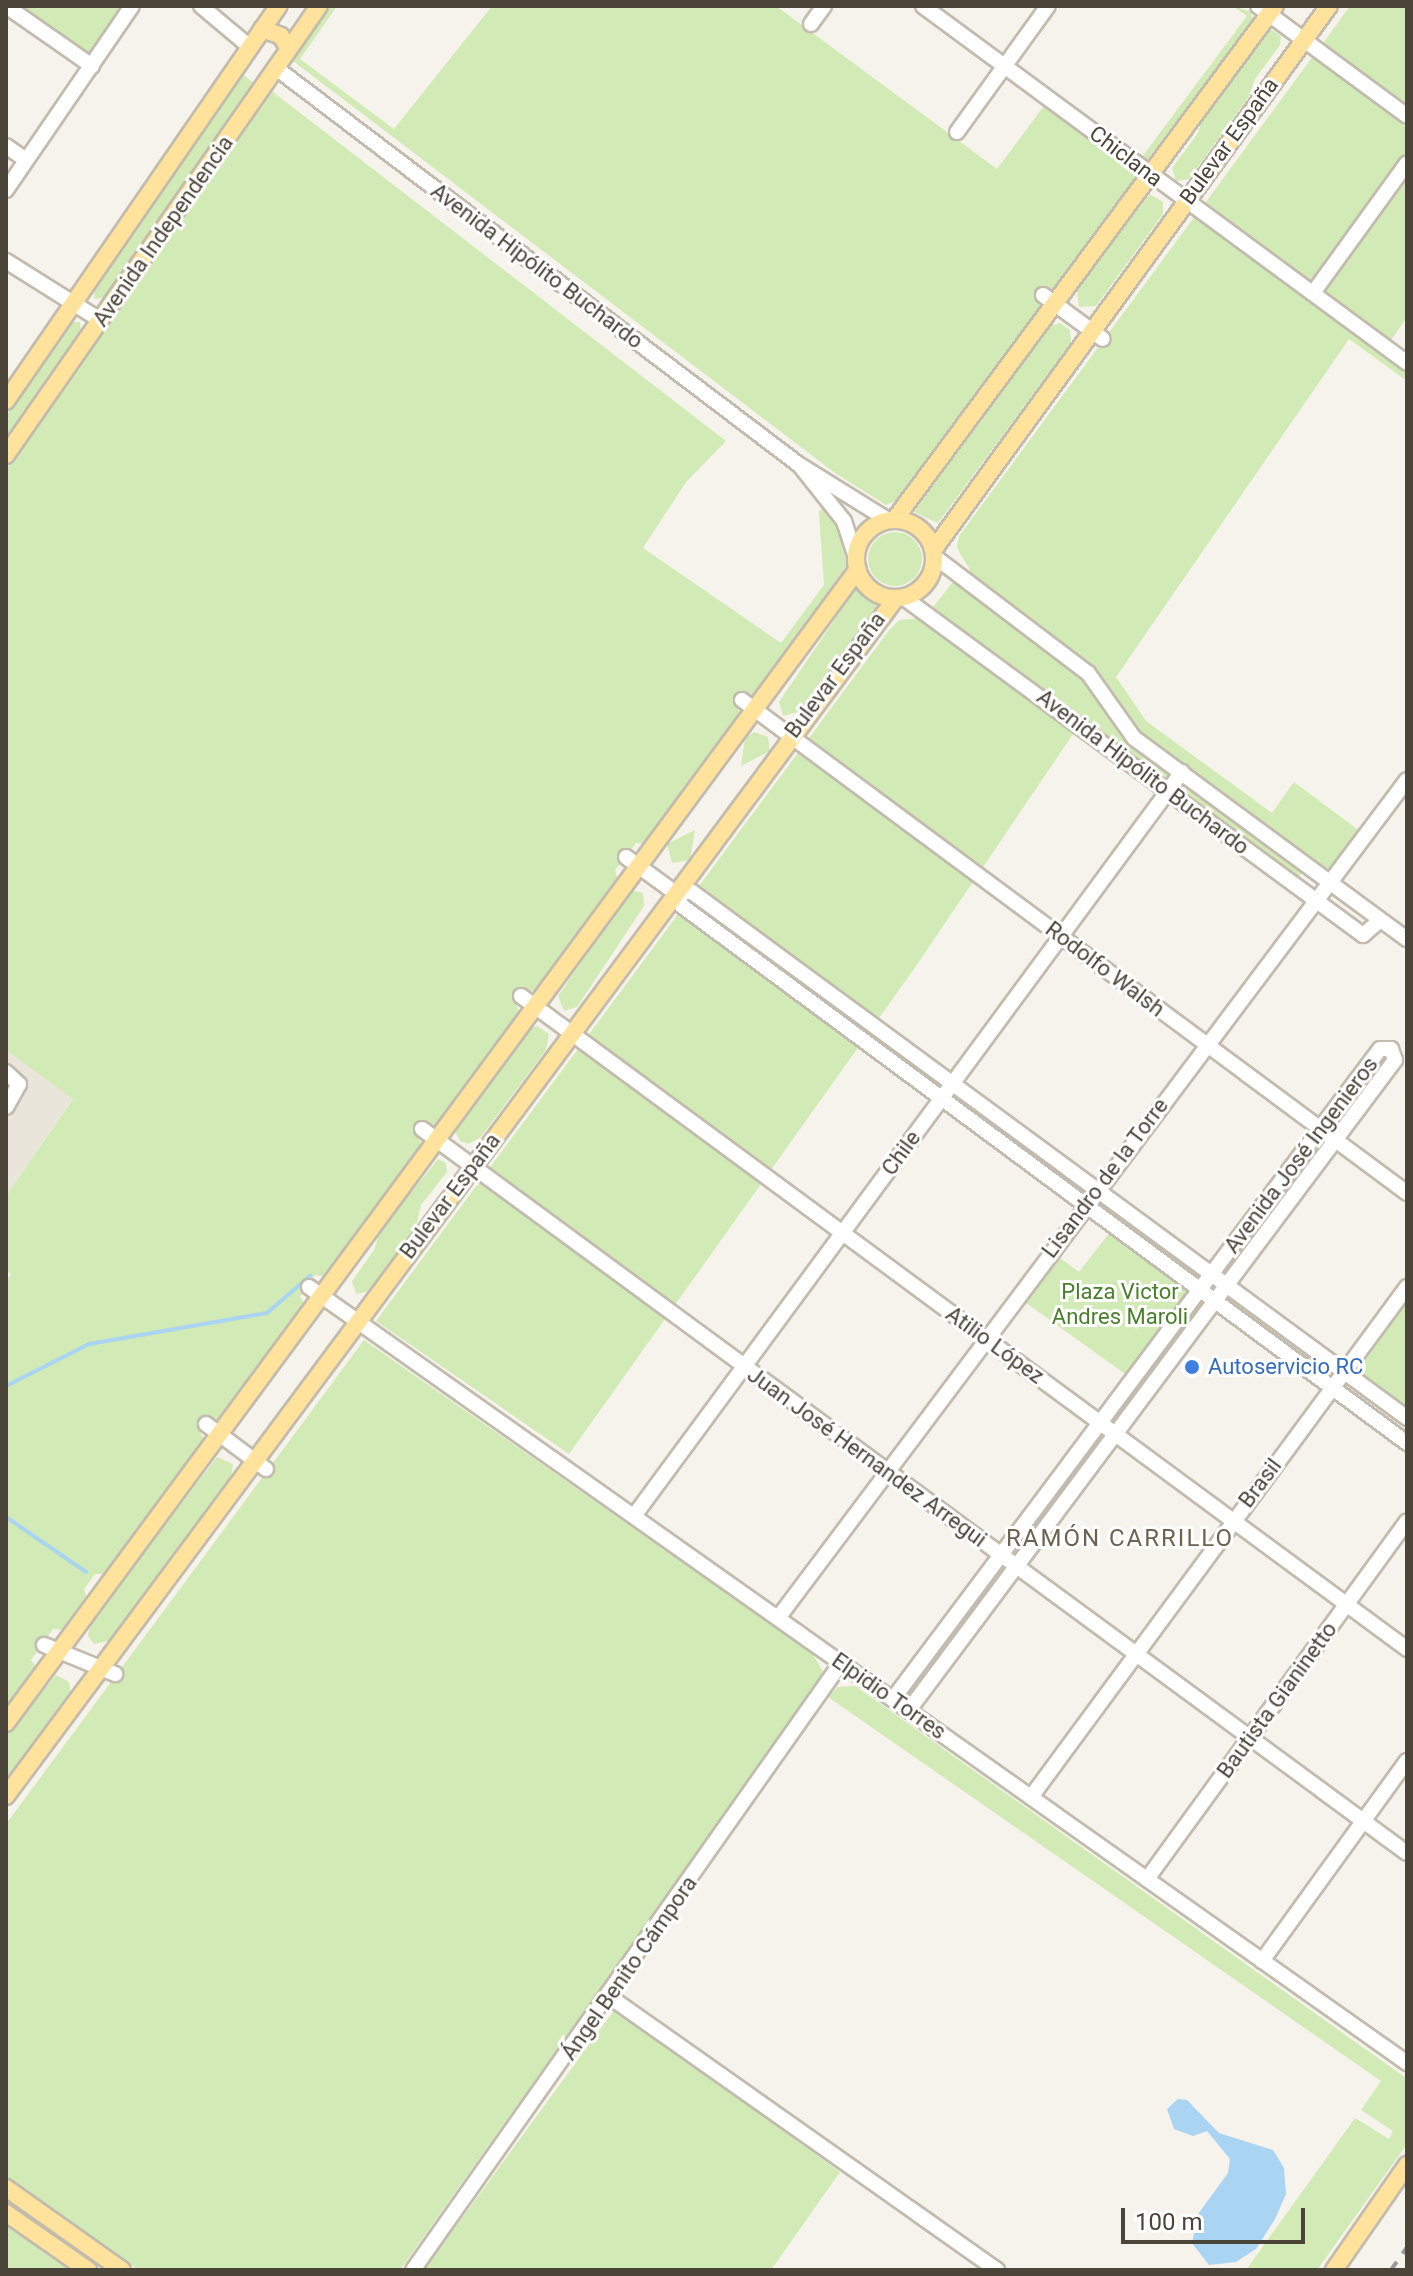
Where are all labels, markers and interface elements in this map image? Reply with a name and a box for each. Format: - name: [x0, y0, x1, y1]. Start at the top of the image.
- street label: Bulevar España: [1174, 72, 1284, 210]
- street label: Chiclana: [1084, 120, 1168, 192]
- street label: Avenida Independencia: [87, 131, 239, 331]
- street label: Avenida Hipólito Buchardo: [426, 178, 648, 354]
- street label: Bulevar España: [779, 607, 891, 743]
- street label: Avenida Hipólito Buchardo: [1032, 684, 1254, 860]
- street label: Rodolfo Walsh: [1040, 916, 1170, 1022]
- street label: Avenida José Ingenieros: [1219, 1052, 1383, 1258]
- street label: Lisandro de la Torre: [1036, 1093, 1174, 1263]
- street label: Chile: [876, 1126, 926, 1180]
- street label: Bulevar España: [394, 1128, 506, 1264]
- park label: Plaza Victor Andres Maroli: [1052, 1278, 1188, 1330]
- street label: Atilio López: [941, 1301, 1049, 1389]
- place label: Autoservicio RC: [1208, 1354, 1363, 1380]
- marker: Autoservicio RC: [1183, 1358, 1201, 1376]
- street label: Juan José Hernandez Arregui: [742, 1361, 992, 1553]
- street label: Brasil: [1233, 1453, 1287, 1513]
- district label: RAMÓN CARRILLO: [1006, 1525, 1234, 1553]
- street label: Bautista Gianinetto: [1211, 1617, 1343, 1783]
- street label: Elpidio Torres: [827, 1647, 951, 1745]
- street label: Ángel Benito Cámpora: [555, 1871, 703, 2065]
- scale bar: [1125, 2192, 1309, 2242]
- text: 100 m: [1135, 2208, 1202, 2236]

